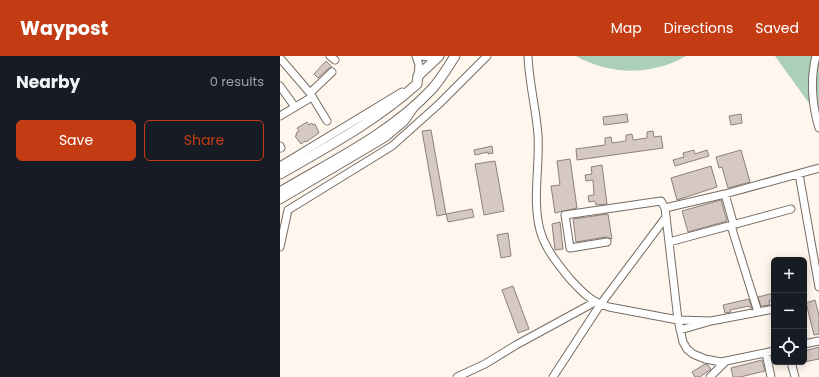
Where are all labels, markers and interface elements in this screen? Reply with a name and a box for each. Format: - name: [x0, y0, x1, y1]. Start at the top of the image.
- text: Waypost: [20, 15, 108, 42]
- text: Map: [611, 18, 642, 38]
- text: Directions: [664, 18, 733, 38]
- text: Saved: [755, 18, 799, 38]
- text: Nearby: [16, 70, 80, 94]
- text: 0 results: [210, 72, 264, 91]
- button: Save: [16, 120, 136, 161]
- button: Share: [144, 120, 264, 161]
- map controls: [771, 257, 807, 365]
- button: +: [771, 257, 807, 293]
- button: −: [771, 293, 807, 329]
- button: locate: [771, 329, 807, 365]

